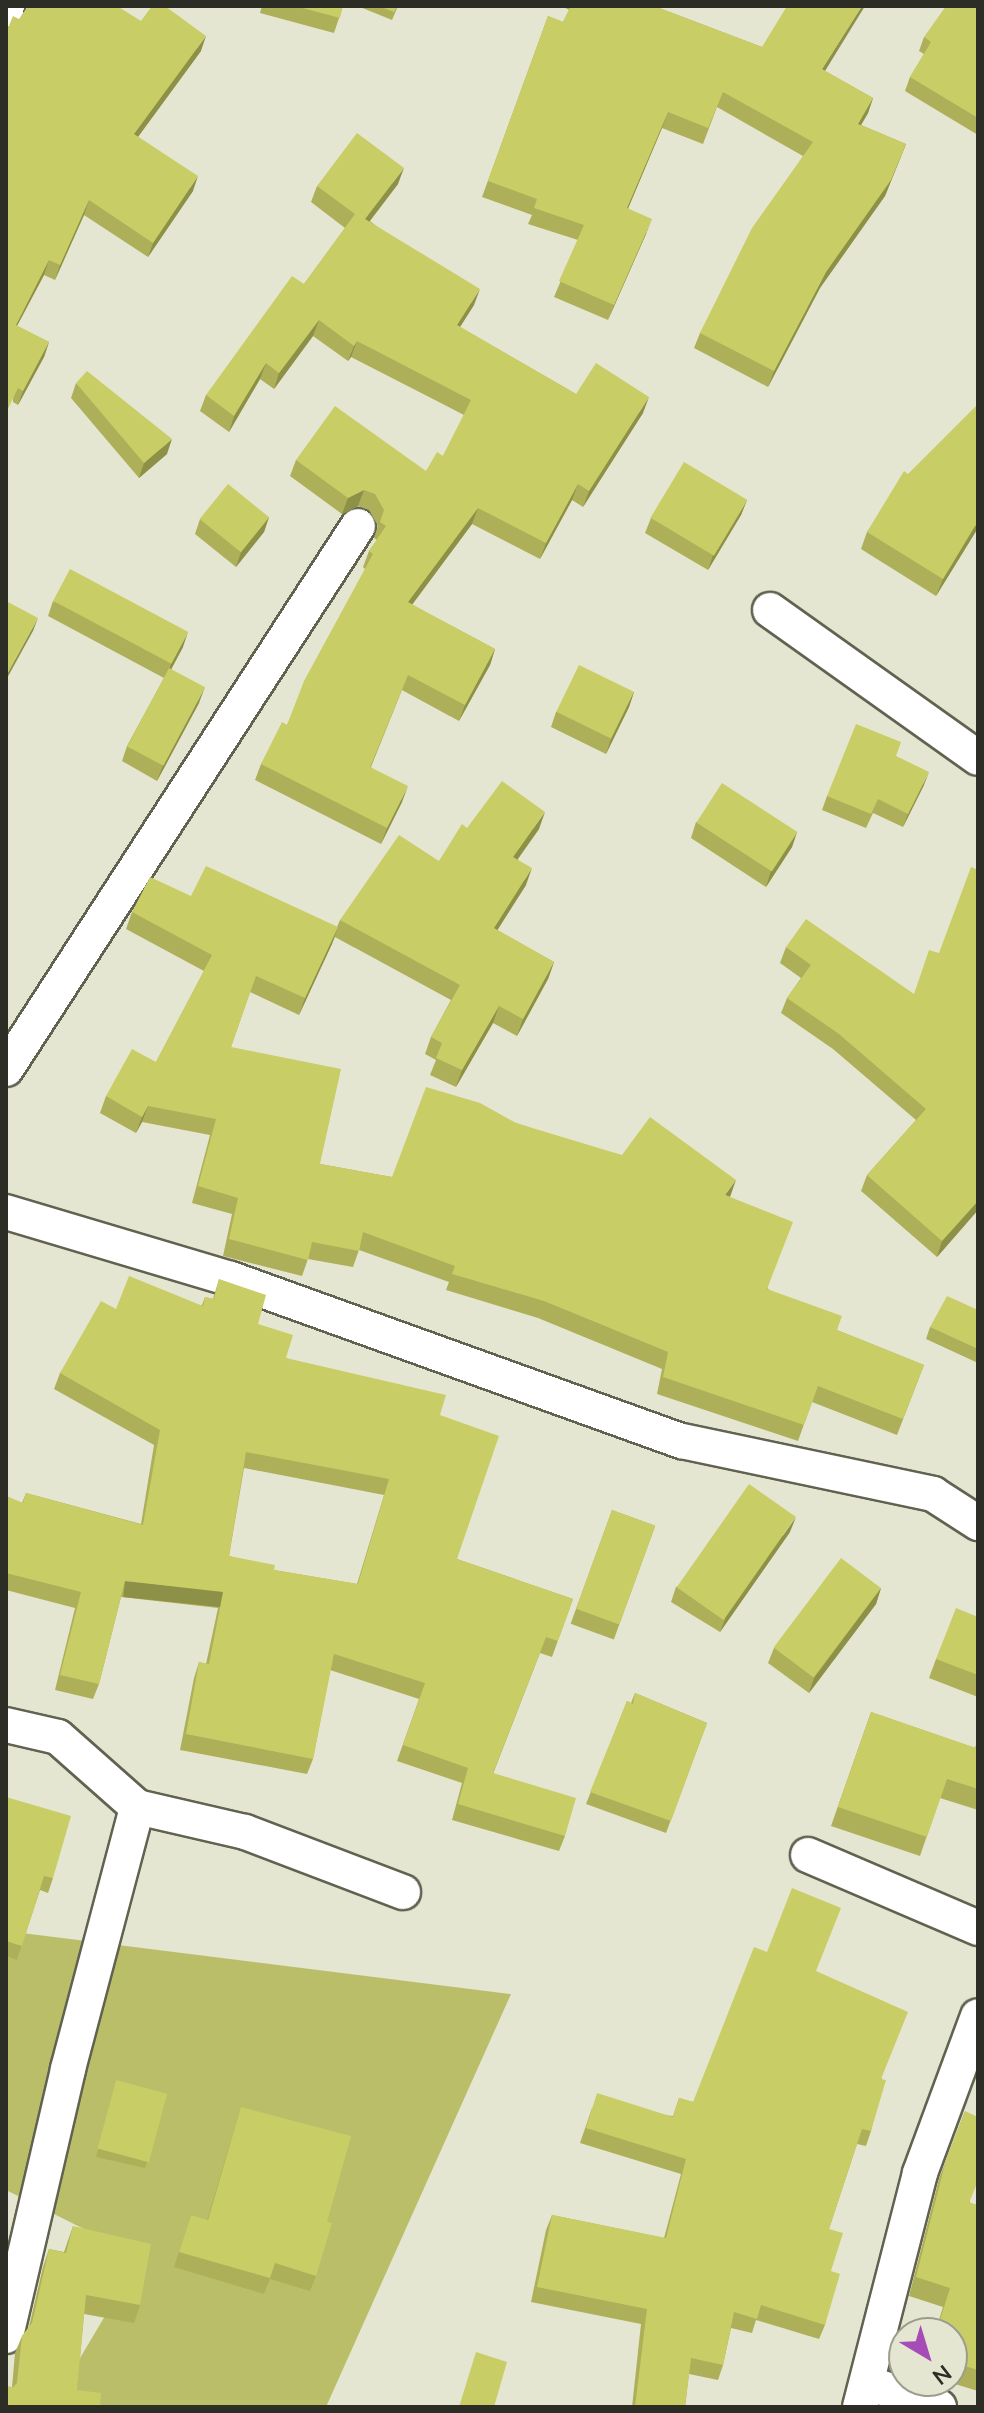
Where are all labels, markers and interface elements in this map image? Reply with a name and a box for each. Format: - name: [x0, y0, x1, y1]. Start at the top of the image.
- north arrow: [888, 2317, 968, 2397]
- text: N: [926, 2357, 957, 2391]

